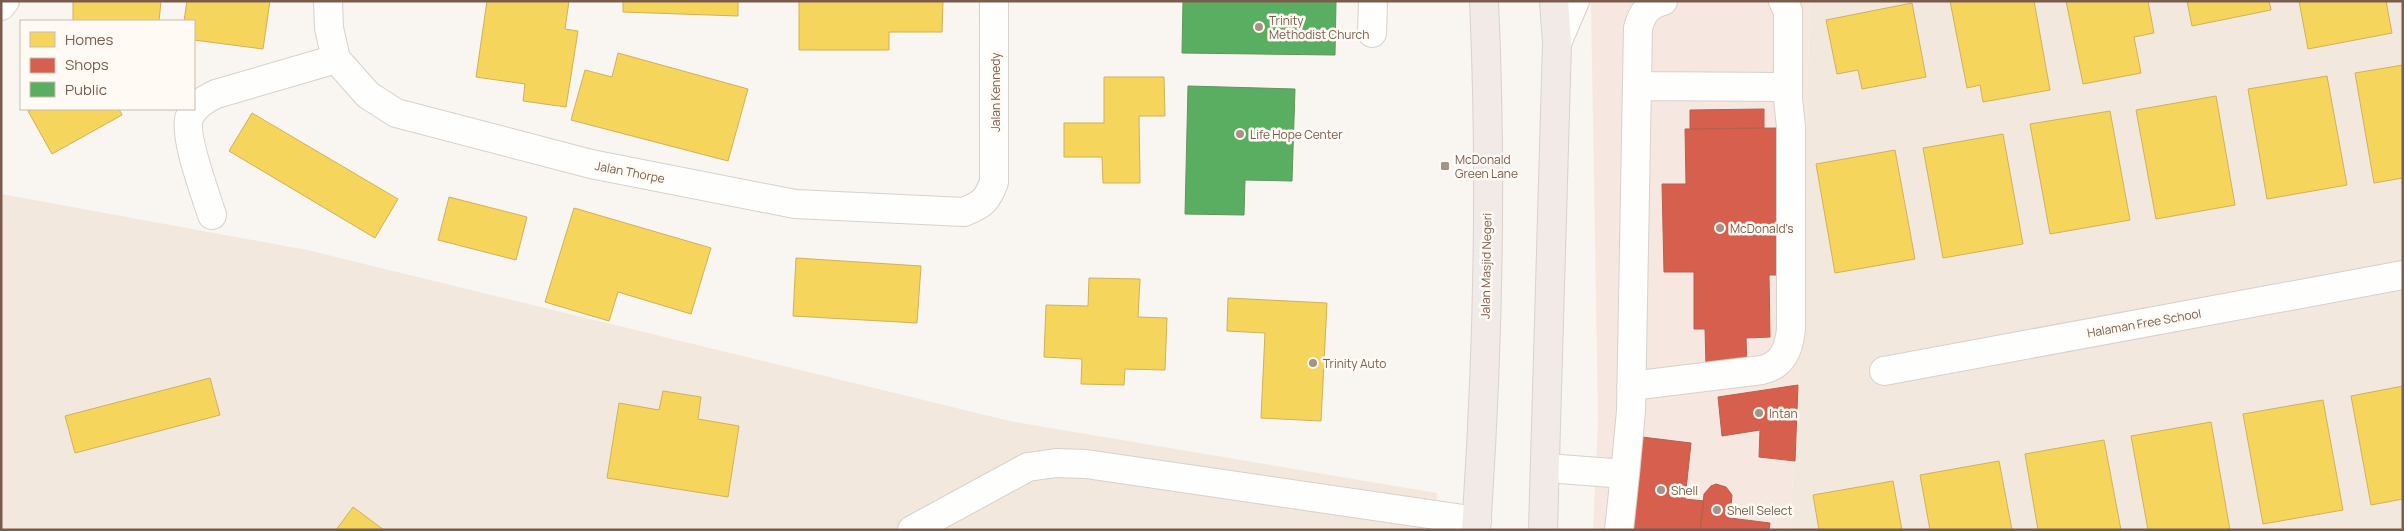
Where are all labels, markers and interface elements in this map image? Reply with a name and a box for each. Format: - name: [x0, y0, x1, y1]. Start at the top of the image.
- place label: Trinity Methodist Church: [1269, 12, 1369, 43]
- legend: [20, 20, 195, 110]
- marker: Trinity Methodist Church: [1253, 21, 1265, 33]
- text: Homes: [65, 29, 114, 50]
- street label: Jalan Kennedy: [987, 52, 1004, 132]
- text: Shops: [65, 54, 109, 75]
- text: Public: [65, 79, 107, 100]
- place label: Life Hope Center: [1250, 126, 1343, 143]
- marker: Life Hope Center: [1234, 128, 1246, 140]
- place label: McDonald Green Lane: [1455, 151, 1518, 182]
- street label: Jalan Thorpe: [593, 157, 667, 187]
- marker: McDonald Green Lane: [1439, 160, 1451, 172]
- street label: Jalan Masjid Negeri: [1477, 213, 1495, 319]
- place label: McDonald's: [1730, 220, 1794, 237]
- marker: McDonald's: [1714, 222, 1726, 234]
- street label: Halaman Free School: [2086, 305, 2202, 341]
- place label: Trinity Auto: [1323, 355, 1386, 372]
- marker: Trinity Auto: [1307, 357, 1319, 369]
- place label: Intan: [1769, 405, 1798, 422]
- marker: Intan: [1753, 407, 1765, 419]
- place label: Shell: [1671, 482, 1698, 499]
- marker: Shell: [1655, 484, 1667, 496]
- place label: Shell Select: [1727, 502, 1792, 519]
- marker: Shell Select: [1711, 504, 1723, 516]

